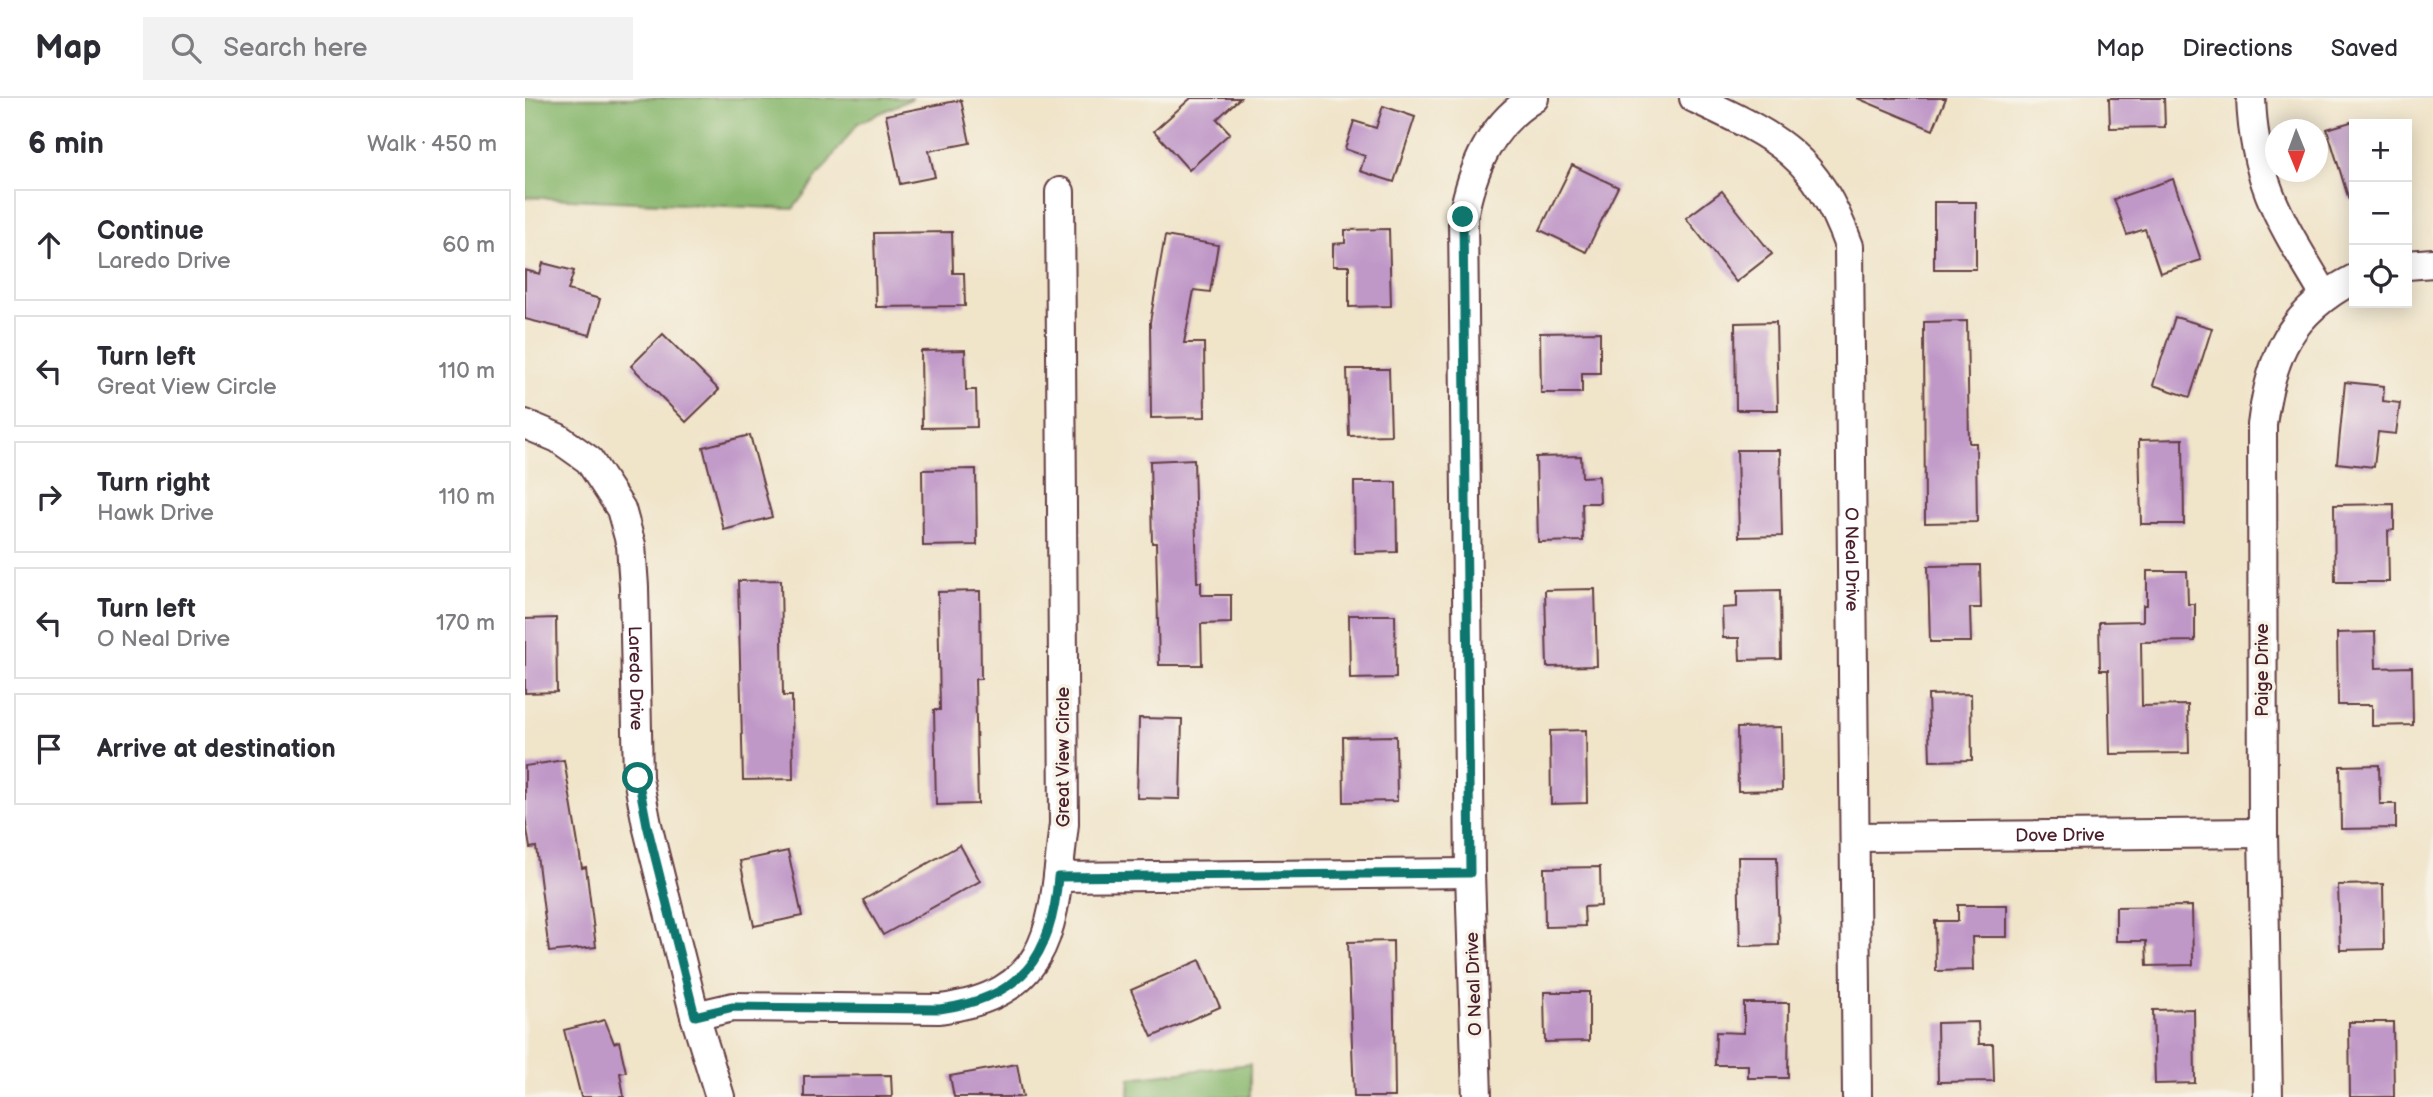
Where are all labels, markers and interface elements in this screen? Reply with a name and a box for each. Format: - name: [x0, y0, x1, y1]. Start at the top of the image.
- search box: [143, 17, 633, 80]
- text: Map: [35, 28, 101, 68]
- icon: search: [167, 29, 205, 67]
- text: Search here: [223, 33, 367, 64]
- text: Map: [2096, 34, 2144, 63]
- text: Directions: [2182, 34, 2293, 63]
- text: Saved: [2331, 34, 2398, 63]
- north arrow: [2265, 119, 2328, 182]
- map controls: [2349, 119, 2412, 308]
- button: +: [2349, 119, 2412, 182]
- text: 6 min: [28, 126, 104, 162]
- text: Walk · 450 m: [367, 130, 497, 158]
- button: −: [2349, 182, 2412, 245]
- route end: [1447, 201, 1478, 232]
- text: Continue: [97, 216, 204, 247]
- icon: ahead: [30, 226, 68, 264]
- text: 60 m: [442, 231, 495, 259]
- button: locate: [2349, 245, 2412, 308]
- text: Laredo Drive: [97, 247, 231, 275]
- text: Turn left: [97, 342, 196, 373]
- icon: left: [30, 352, 68, 390]
- text: 110 m: [438, 357, 495, 385]
- text: Great View Circle: [97, 373, 277, 401]
- text: Turn right: [97, 468, 210, 499]
- icon: right: [30, 478, 68, 516]
- text: 110 m: [438, 483, 495, 511]
- text: Hawk Drive: [97, 499, 214, 527]
- street label: O Neal Drive: [1841, 507, 1863, 612]
- text: Turn left: [97, 594, 196, 625]
- icon: left: [30, 604, 68, 642]
- text: 170 m: [436, 609, 495, 637]
- street label: Paige Drive: [2252, 623, 2273, 717]
- text: O Neal Drive: [97, 625, 230, 653]
- street label: Laredo Drive: [624, 626, 648, 731]
- street label: Great View Circle: [1053, 686, 1074, 827]
- icon: arrive: [30, 730, 68, 768]
- text: Arrive at destination: [97, 734, 336, 765]
- route start: [622, 762, 653, 793]
- street label: Dove Drive: [2015, 824, 2105, 846]
- street label: O Neal Drive: [1462, 931, 1486, 1036]

